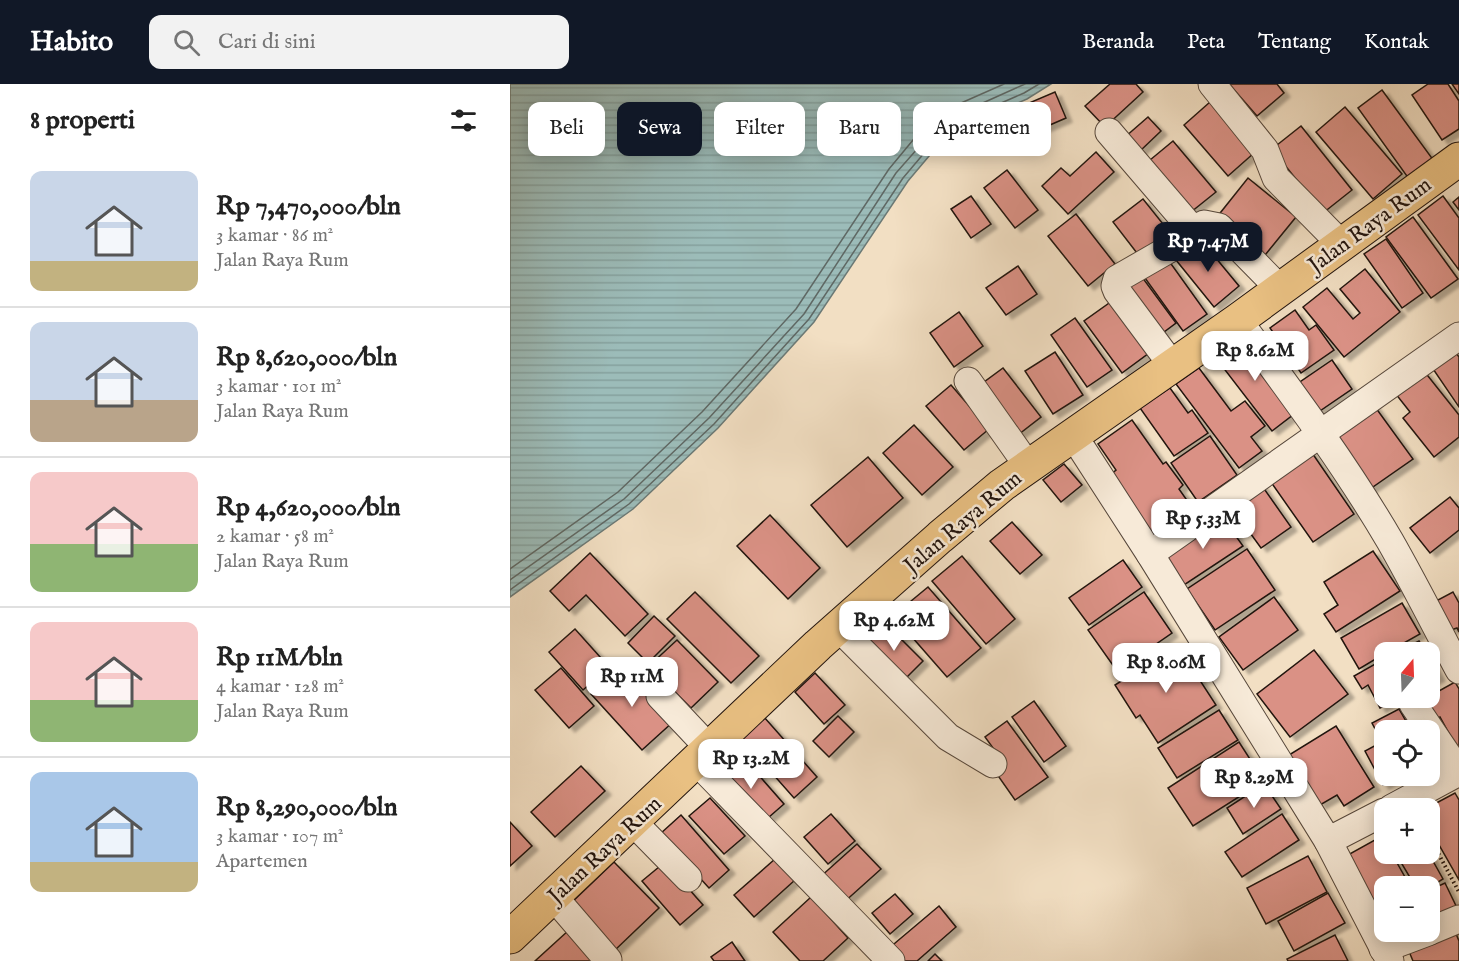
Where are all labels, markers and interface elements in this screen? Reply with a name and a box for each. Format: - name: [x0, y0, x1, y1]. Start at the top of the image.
- search box: [149, 15, 569, 69]
- text: Habito: [30, 25, 113, 60]
- icon: search: [170, 26, 203, 59]
- text: Cari di sini: [218, 28, 316, 56]
- text: Beranda: [1082, 29, 1154, 56]
- text: Peta: [1187, 29, 1225, 56]
- text: Tentang: [1258, 29, 1331, 56]
- text: Kontak: [1364, 29, 1429, 56]
- chip: Beli: [528, 102, 605, 156]
- chip: Sewa: [617, 102, 702, 156]
- chip: Filter: [714, 102, 805, 156]
- chip: Baru: [817, 102, 901, 156]
- chip: Apartemen: [913, 102, 1051, 156]
- text: 8 properti: [30, 104, 135, 137]
- icon: filters: [447, 104, 480, 137]
- street label: Jalan Raya Rum: [1301, 171, 1437, 282]
- text: Rp 7,470,000/bln: [216, 190, 401, 223]
- icon: home: [78, 195, 150, 267]
- pin: Rp 7.47M: [1146, 222, 1270, 273]
- text: 3 kamar · 86 m²: [216, 223, 333, 248]
- text: Rp 7.47M: [1167, 229, 1249, 254]
- text: Jalan Raya Rum: [216, 248, 349, 273]
- pin: Rp 8.62M: [1193, 331, 1317, 382]
- text: Rp 8.62M: [1215, 338, 1295, 363]
- text: Rp 8,620,000/bln: [216, 341, 397, 374]
- icon: home: [78, 346, 150, 418]
- text: 3 kamar · 101 m²: [216, 374, 342, 399]
- text: Jalan Raya Rum: [216, 399, 349, 424]
- street label: Jalan Raya Rum: [896, 465, 1028, 582]
- text: Rp 4,620,000/bln: [216, 491, 401, 524]
- icon: home: [78, 496, 150, 568]
- pin: Rp 5.33M: [1141, 499, 1265, 550]
- text: Rp 5.33M: [1165, 506, 1241, 531]
- text: 2 kamar · 58 m²: [216, 524, 334, 549]
- text: Jalan Raya Rum: [216, 549, 349, 574]
- pin: Rp 4.62M: [832, 601, 956, 652]
- text: Rp 4.62M: [853, 608, 935, 633]
- text: Rp 11M/bln: [216, 641, 343, 674]
- north arrow: [1374, 642, 1440, 708]
- map controls: [1374, 642, 1440, 942]
- pin: Rp 8.06M: [1104, 643, 1228, 694]
- icon: home: [78, 646, 150, 718]
- text: Rp 8.06M: [1126, 650, 1206, 675]
- pin: Rp 11M: [583, 657, 681, 708]
- text: Rp 11M: [600, 664, 664, 689]
- text: 4 kamar · 128 m²: [216, 674, 344, 699]
- text: Jalan Raya Rum: [216, 699, 349, 724]
- button: locate: [1374, 720, 1440, 786]
- pin: Rp 13.2M: [689, 739, 813, 790]
- text: Rp 13.2M: [712, 746, 790, 771]
- pin: Rp 8.29M: [1192, 758, 1316, 809]
- text: Rp 8.29M: [1214, 765, 1294, 790]
- street label: Jalan Raya Rum: [540, 790, 668, 912]
- text: Rp 8,290,000/bln: [216, 791, 398, 824]
- icon: home: [78, 796, 150, 868]
- button: +: [1374, 798, 1440, 864]
- text: 3 kamar · 107 m²: [216, 824, 344, 849]
- text: Apartemen: [216, 849, 308, 874]
- button: −: [1374, 876, 1440, 942]

